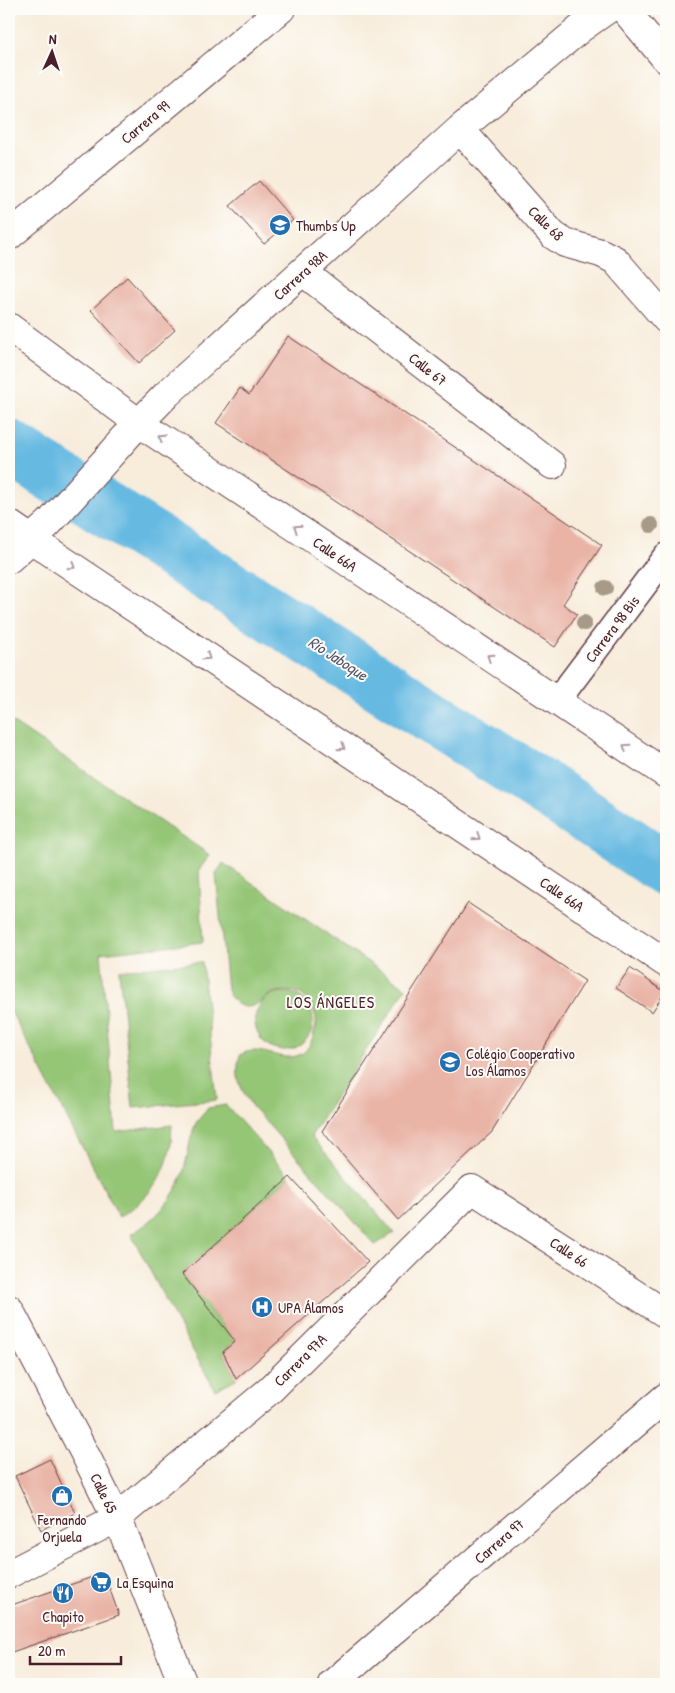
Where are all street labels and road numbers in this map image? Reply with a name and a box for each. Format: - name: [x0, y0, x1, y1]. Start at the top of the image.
- street label: Carrera 99: [116, 95, 174, 149]
- street label: Calle 68: [523, 201, 569, 245]
- street label: Carrera 98A: [268, 245, 332, 305]
- street label: Calle 67: [404, 347, 452, 391]
- street label: Calle 66A: [309, 532, 362, 577]
- street label: Carrera 98 Bis: [580, 591, 644, 667]
- street label: Calle 66A: [536, 872, 589, 917]
- street label: Calle 66: [546, 1232, 592, 1272]
- street label: Carrera 97A: [269, 1328, 332, 1391]
- street label: Calle 65: [85, 1469, 123, 1517]
- street label: Carrera 97: [470, 1514, 528, 1568]

